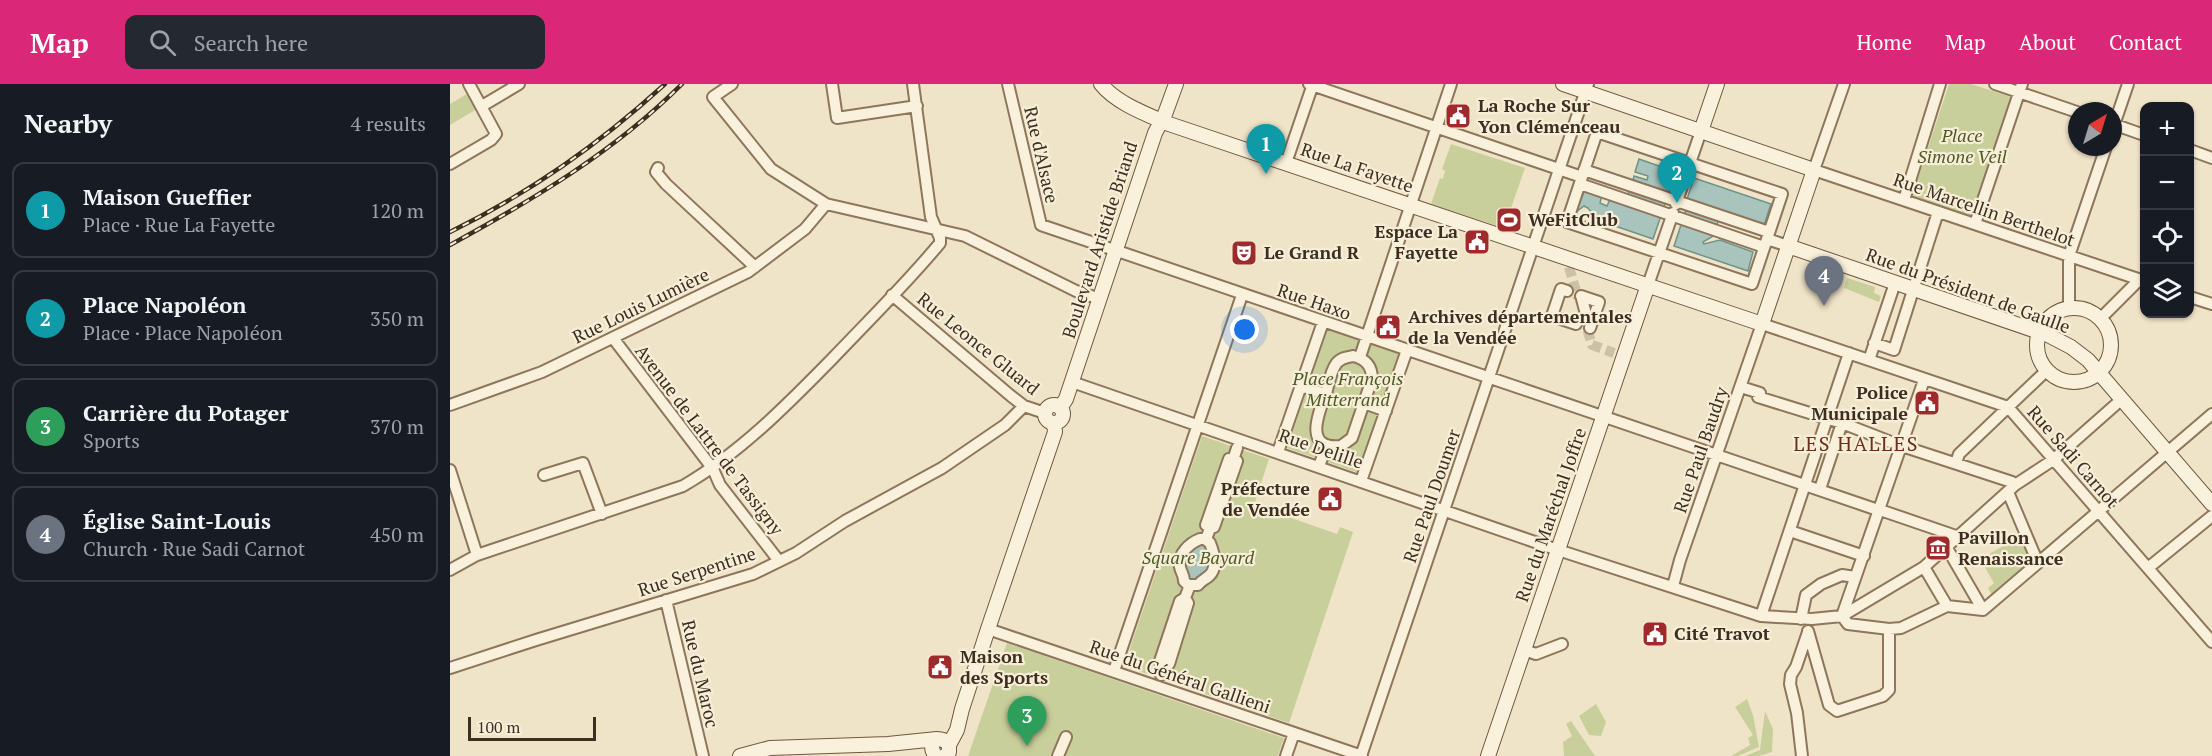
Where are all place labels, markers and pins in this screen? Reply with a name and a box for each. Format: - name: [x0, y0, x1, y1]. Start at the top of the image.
- place label: La Roche Sur Yon Clémenceau: [1478, 93, 1621, 138]
- public building icon: La Roche Sur Yon Clémenceau: [1443, 101, 1473, 131]
- pin: 1: [1246, 124, 1286, 174]
- pin: 2: [1658, 154, 1696, 203]
- sports icon: WeFitClub: [1494, 205, 1524, 235]
- place label: WeFitClub: [1528, 207, 1618, 231]
- place label: Espace La Fayette: [1375, 219, 1458, 264]
- public building icon: Espace La Fayette: [1462, 227, 1492, 257]
- theatre icon: Le Grand R: [1229, 238, 1259, 268]
- place label: Le Grand R: [1264, 240, 1360, 264]
- pin: 4: [1804, 256, 1844, 306]
- place label: Archives départementales de la Vendée: [1408, 304, 1632, 349]
- public building icon: Archives départementales de la Vendée: [1373, 312, 1403, 342]
- place label: Police Municipale: [1811, 380, 1908, 425]
- public building icon: Police Municipale: [1912, 388, 1942, 418]
- place label: Préfecture de Vendée: [1221, 476, 1310, 521]
- public building icon: Préfecture de Vendée: [1315, 484, 1345, 514]
- place label: Pavillon Renaissance: [1958, 525, 2064, 570]
- museum icon: Pavillon Renaissance: [1923, 533, 1953, 563]
- public building icon: Cité Travot: [1640, 619, 1670, 649]
- place label: Cité Travot: [1674, 621, 1770, 645]
- place label: Maison des Sports: [960, 644, 1048, 689]
- public building icon: Maison des Sports: [925, 652, 955, 682]
- pin: 3: [1008, 696, 1046, 746]

